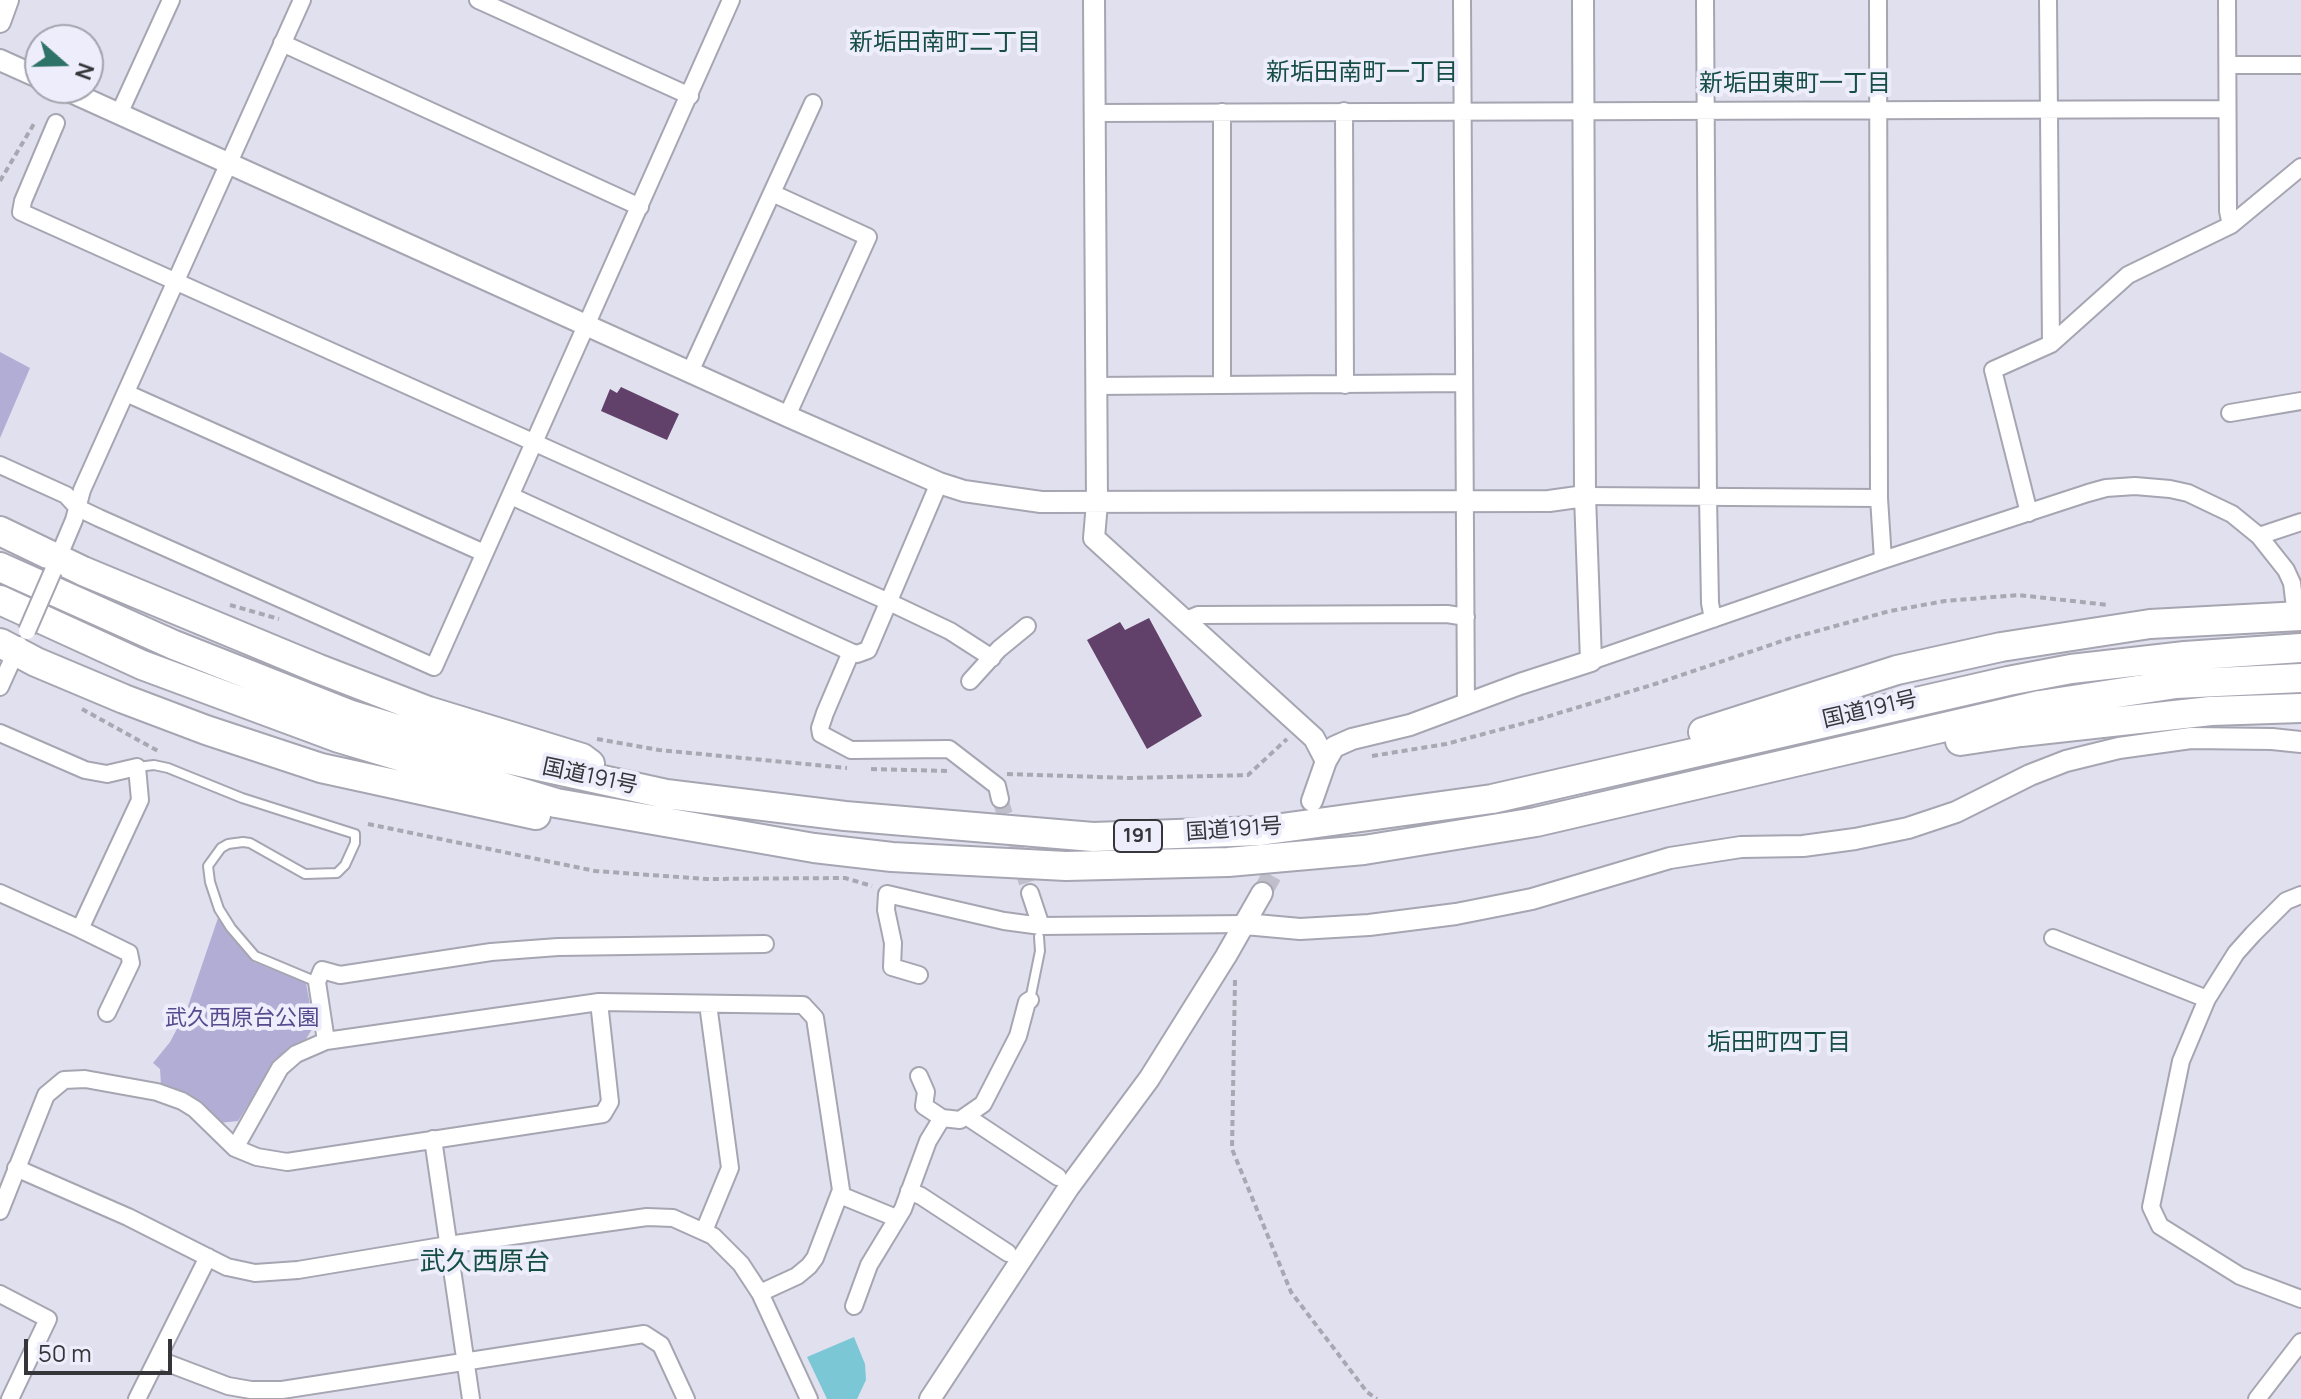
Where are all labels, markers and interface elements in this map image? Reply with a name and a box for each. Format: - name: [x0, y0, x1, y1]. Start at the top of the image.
- north arrow: [24, 24, 104, 104]
- district label: 新垢田南町二丁目: [849, 29, 1041, 57]
- text: N: [68, 59, 101, 84]
- district label: 新垢田南町一丁目: [1266, 59, 1458, 87]
- district label: 新垢田東町一丁目: [1699, 70, 1891, 98]
- street label: 国道191号: [1820, 686, 1920, 734]
- street label: 国道191号: [540, 754, 640, 800]
- street label: 国道191号: [1185, 813, 1283, 847]
- road number: 191: [1114, 820, 1162, 852]
- park label: 武久西原台公園: [165, 1006, 319, 1032]
- district label: 垢田町四丁目: [1707, 1029, 1851, 1057]
- district label: 武久西原台: [420, 1247, 550, 1279]
- scale bar: [28, 1323, 176, 1373]
- text: 50 m: [38, 1336, 92, 1369]

